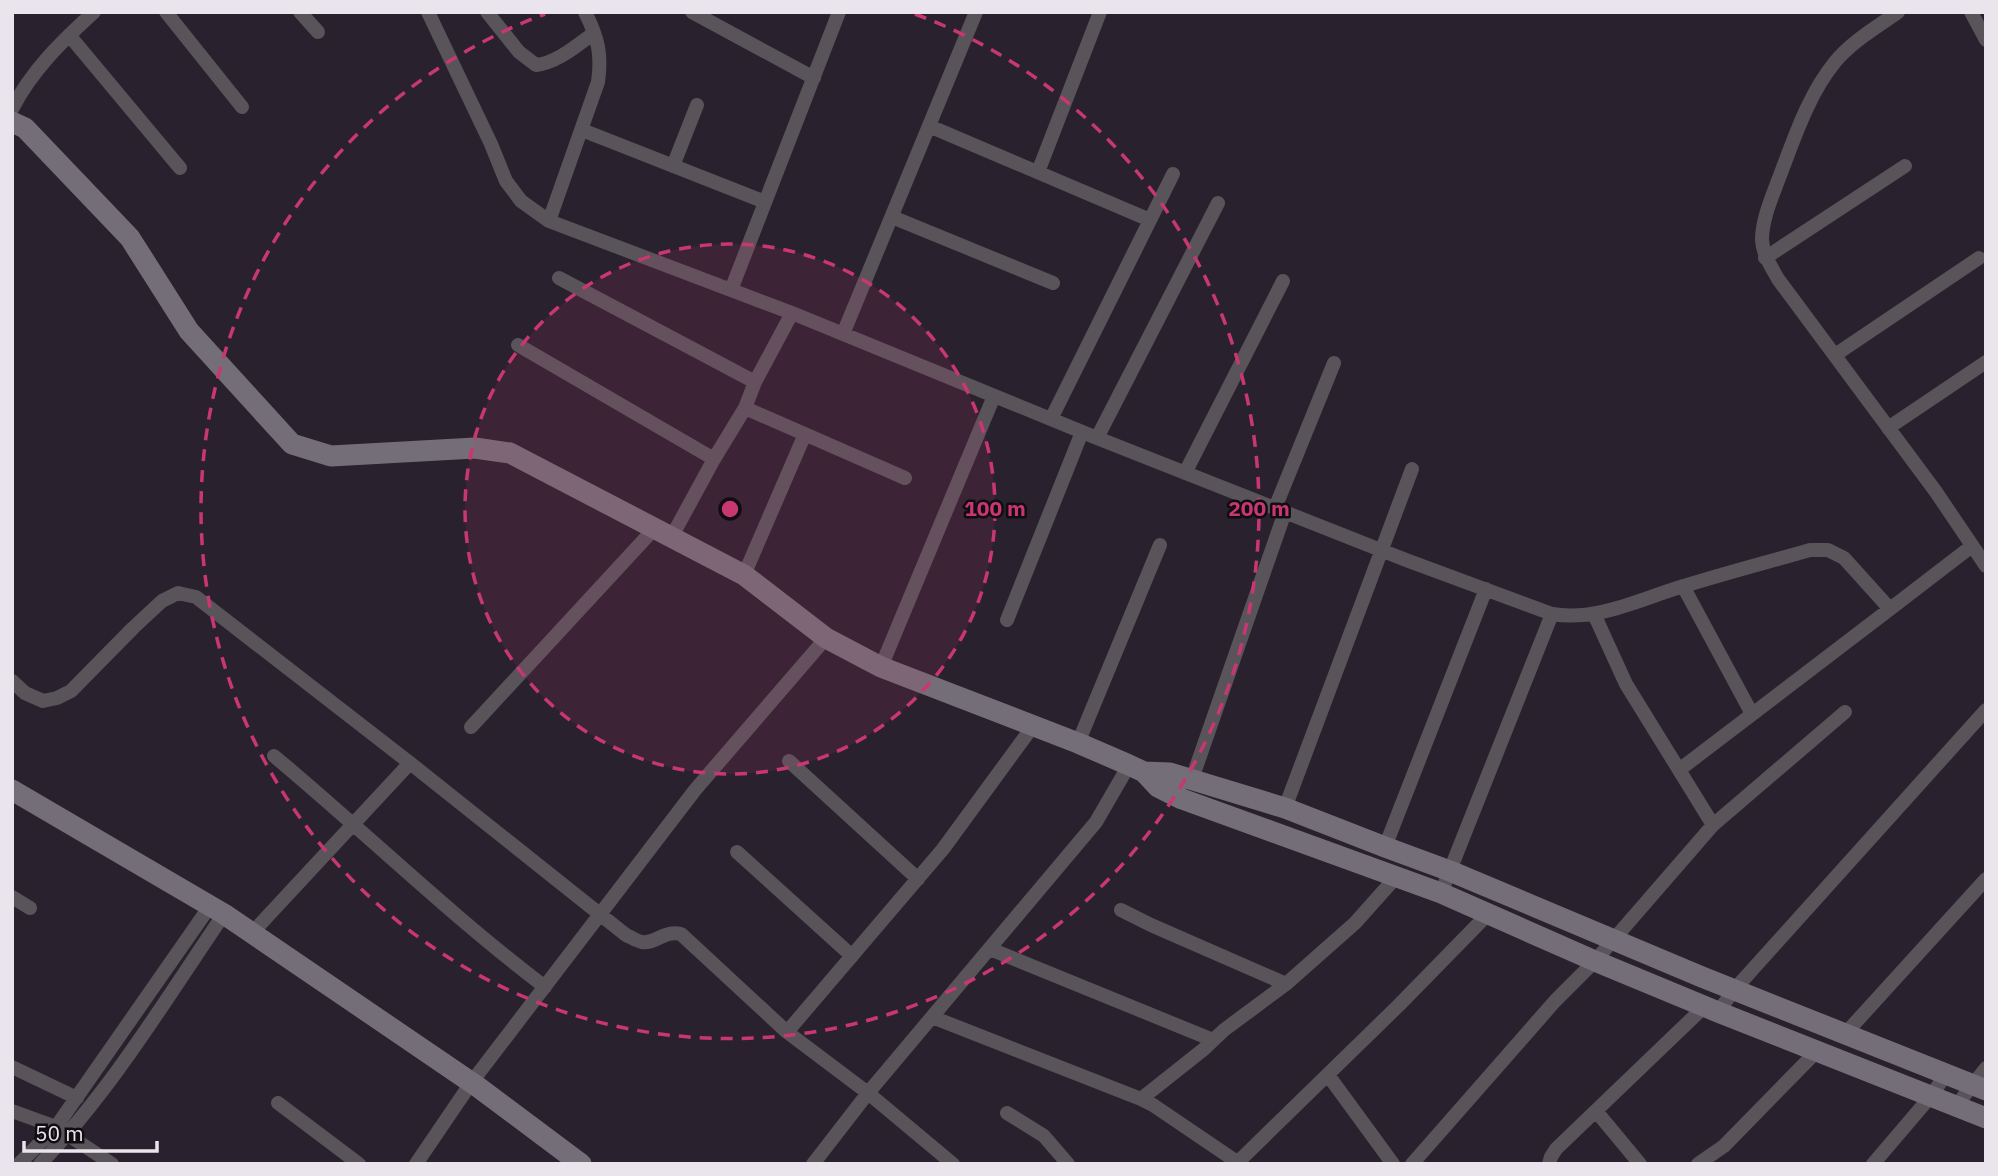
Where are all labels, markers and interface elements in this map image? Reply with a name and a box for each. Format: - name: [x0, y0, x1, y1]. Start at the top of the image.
- text: 100 m: [964, 494, 1026, 522]
- text: 200 m: [1228, 494, 1290, 522]
- centre of rings: [718, 497, 742, 521]
- scale bar: [24, 1110, 158, 1154]
- text: 50 m: [35, 1119, 84, 1147]

